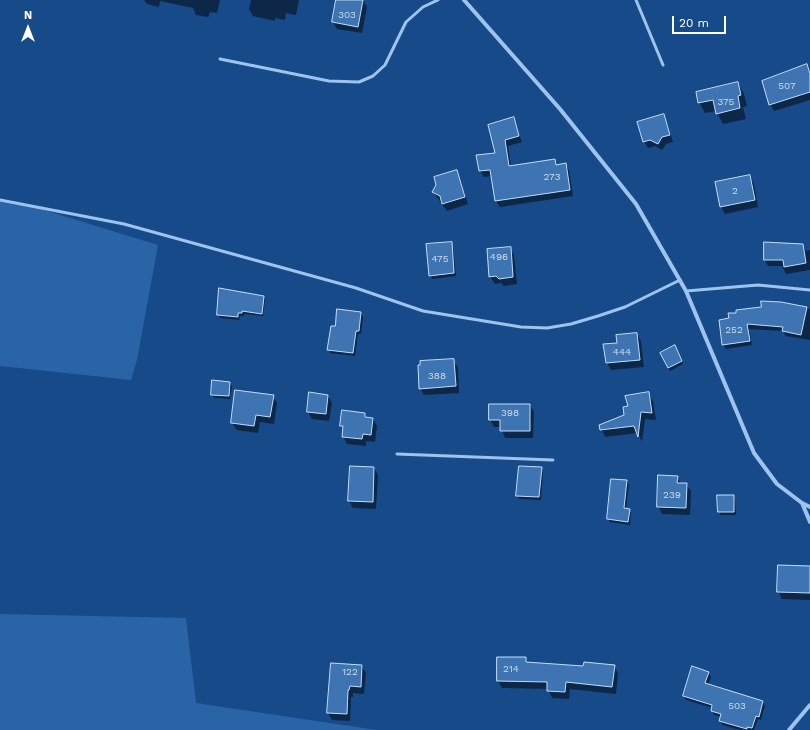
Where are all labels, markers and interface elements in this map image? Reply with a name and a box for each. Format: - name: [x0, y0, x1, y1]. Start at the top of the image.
- north arrow: [8, 8, 48, 48]
- scale bar: [674, 8, 728, 34]
- text: N: [24, 9, 32, 22]
- house number: 303: [338, 9, 356, 21]
- text: 20 m: [679, 16, 709, 30]
- house number: 507: [778, 80, 796, 92]
- house number: 375: [718, 96, 734, 108]
- house number: 273: [543, 171, 561, 183]
- house number: 2: [732, 185, 738, 197]
- house number: 496: [490, 251, 508, 263]
- house number: 475: [431, 253, 449, 265]
- house number: 252: [725, 324, 743, 336]
- house number: 444: [613, 346, 631, 358]
- house number: 388: [428, 370, 446, 382]
- house number: 398: [501, 407, 519, 419]
- house number: 239: [663, 489, 681, 501]
- house number: 214: [503, 663, 519, 675]
- house number: 122: [342, 666, 358, 678]
- house number: 503: [728, 700, 746, 712]

